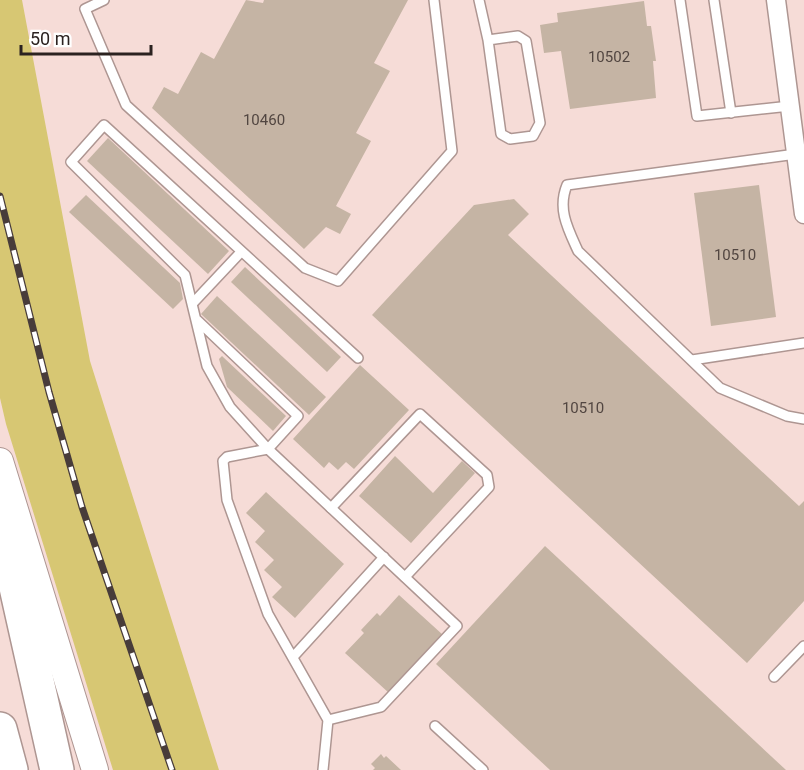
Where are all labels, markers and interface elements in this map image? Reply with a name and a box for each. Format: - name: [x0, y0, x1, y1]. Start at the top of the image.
- scale bar: [21, 18, 152, 56]
- text: 50 m: [30, 28, 70, 49]
- house number: 10502: [588, 48, 630, 66]
- house number: 10460: [243, 111, 285, 129]
- house number: 10510: [714, 246, 756, 264]
- house number: 10510: [562, 399, 604, 417]

